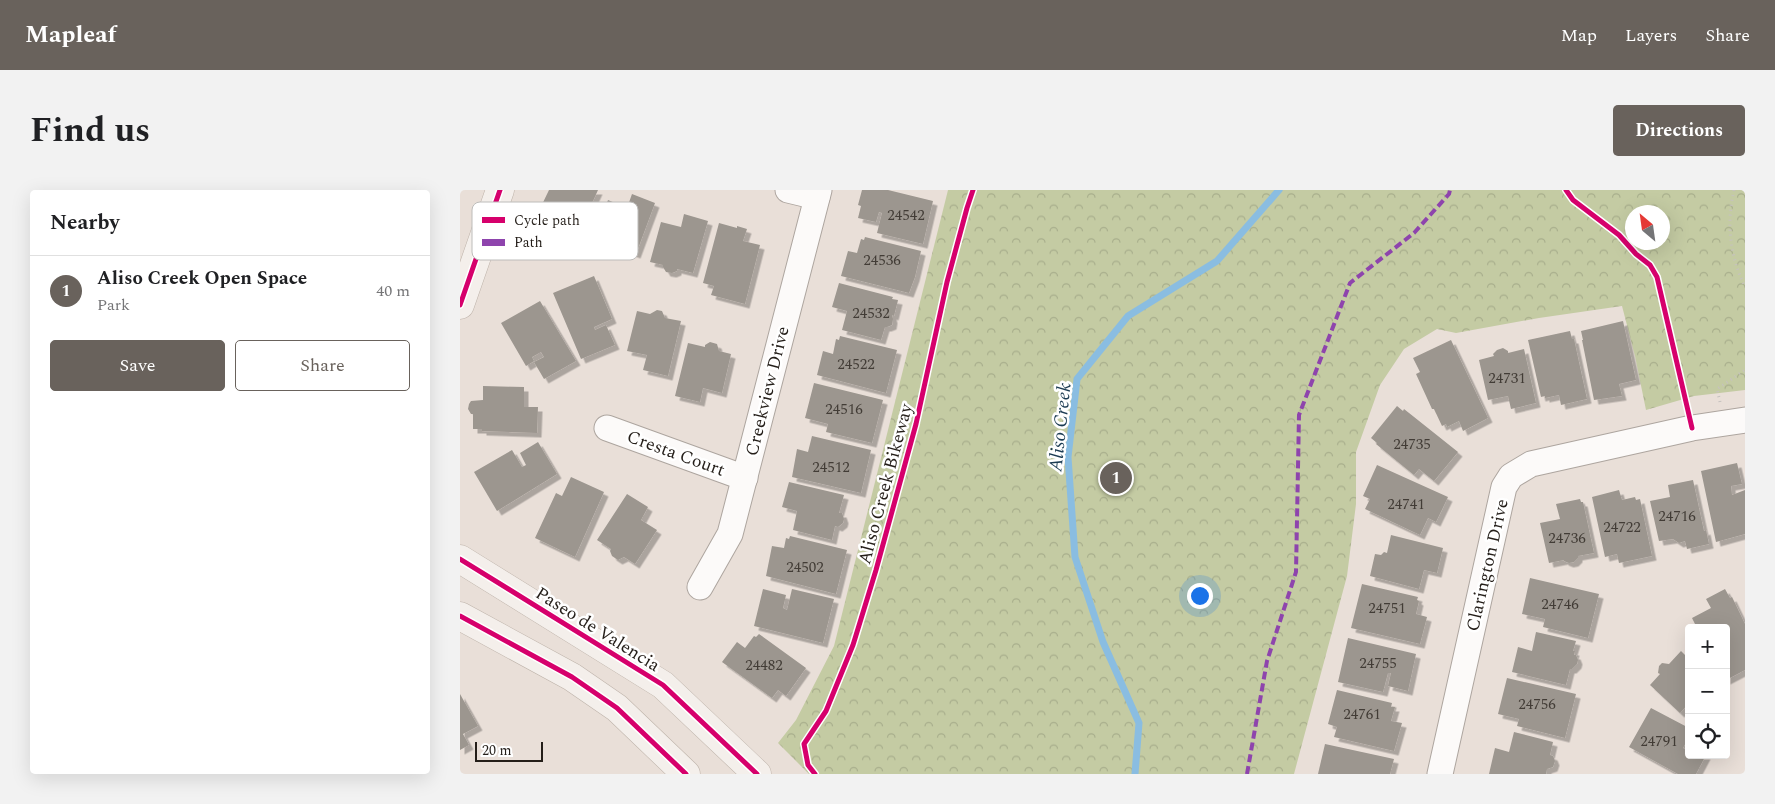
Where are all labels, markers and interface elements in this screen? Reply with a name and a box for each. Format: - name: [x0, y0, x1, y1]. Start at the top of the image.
- text: Mapleaf: [25, 17, 116, 53]
- text: Map: [1561, 22, 1597, 49]
- text: Layers: [1625, 22, 1677, 49]
- text: Share: [1705, 22, 1750, 49]
- text: Find us: [30, 104, 150, 157]
- button: Directions: [1613, 105, 1745, 156]
- legend: [472, 202, 638, 260]
- house number: 24542: [887, 204, 925, 227]
- north arrow: [1625, 205, 1670, 250]
- text: Nearby: [50, 207, 120, 239]
- text: Cycle path: [514, 210, 580, 231]
- text: Path: [514, 232, 543, 253]
- house number: 24536: [863, 249, 901, 272]
- text: Aliso Creek Open Space: [97, 264, 307, 293]
- text: 1: [62, 279, 70, 303]
- text: 40 m: [376, 279, 410, 303]
- text: Park: [97, 293, 130, 317]
- house number: 24532: [852, 302, 890, 325]
- street label: Creekview Drive: [738, 323, 797, 459]
- button: Save: [50, 340, 225, 391]
- button: Share: [235, 340, 410, 391]
- house number: 24522: [837, 353, 875, 376]
- house number: 24731: [1488, 367, 1526, 390]
- water label: Aliso Creek: [1041, 381, 1080, 474]
- house number: 24516: [825, 398, 863, 421]
- street label: Aliso Creek Bikeway: [851, 400, 920, 567]
- street label: Cresta Court: [623, 423, 729, 484]
- house number: 24735: [1393, 433, 1431, 456]
- house number: 24512: [812, 456, 850, 479]
- pin: 1: [1100, 459, 1132, 497]
- house number: 24741: [1387, 493, 1425, 516]
- street label: Clarington Drive: [1459, 496, 1516, 634]
- house number: 24716: [1658, 505, 1696, 528]
- house number: 24722: [1603, 516, 1641, 539]
- house number: 24736: [1548, 527, 1586, 550]
- house number: 24502: [786, 556, 824, 579]
- street label: Paseo de Valencia: [530, 580, 666, 679]
- your location: [1187, 583, 1213, 609]
- house number: 24746: [1541, 593, 1579, 616]
- house number: 24751: [1368, 597, 1406, 620]
- map controls: [1685, 624, 1730, 759]
- button: +: [1685, 624, 1730, 669]
- house number: 24755: [1359, 652, 1397, 675]
- house number: 24482: [745, 654, 783, 677]
- button: −: [1685, 669, 1730, 714]
- house number: 24756: [1518, 693, 1556, 716]
- house number: 24761: [1343, 703, 1381, 726]
- button: locate: [1685, 714, 1730, 759]
- house number: 24791: [1640, 730, 1678, 753]
- scale bar: [475, 739, 542, 762]
- text: 20 m: [482, 740, 512, 761]

